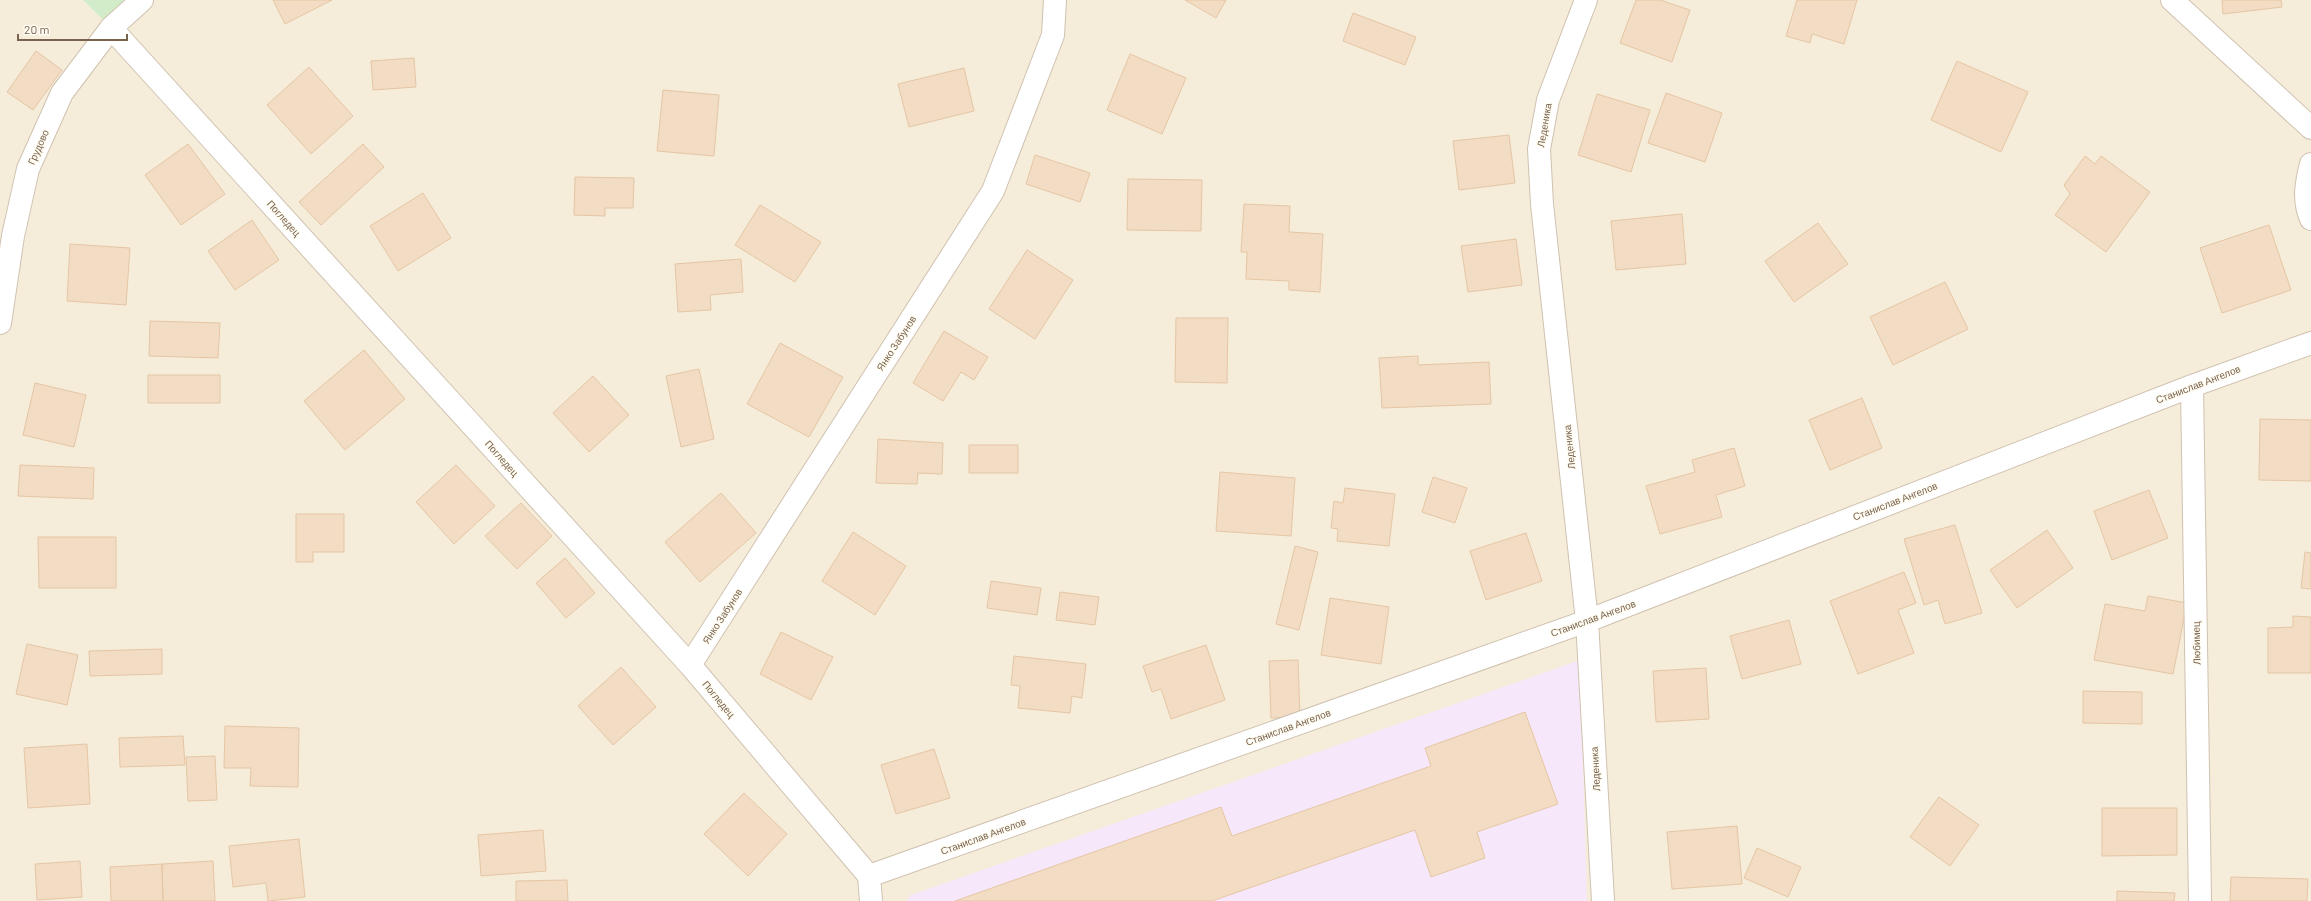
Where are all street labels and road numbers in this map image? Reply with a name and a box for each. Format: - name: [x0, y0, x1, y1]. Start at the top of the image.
- street label: Леденика: [1534, 102, 1554, 148]
- street label: Грудово: [25, 127, 51, 166]
- street label: Погледец: [265, 197, 304, 239]
- street label: Янко Забунов: [874, 313, 918, 373]
- street label: Станислав Ангелов: [2154, 362, 2242, 406]
- street label: Леденика: [1561, 424, 1577, 470]
- street label: Погледец: [483, 437, 522, 479]
- street label: Станислав Ангелов: [1851, 479, 1939, 523]
- street label: Янко Забунов: [700, 586, 744, 646]
- street label: Станислав Ангелов: [1549, 597, 1637, 639]
- street label: Любимец: [2190, 621, 2202, 665]
- street label: Погледец: [700, 678, 738, 720]
- street label: Станислав Ангелов: [1244, 706, 1332, 748]
- street label: Леденика: [1588, 746, 1602, 792]
- street label: Станислав Ангелов: [939, 815, 1027, 857]

